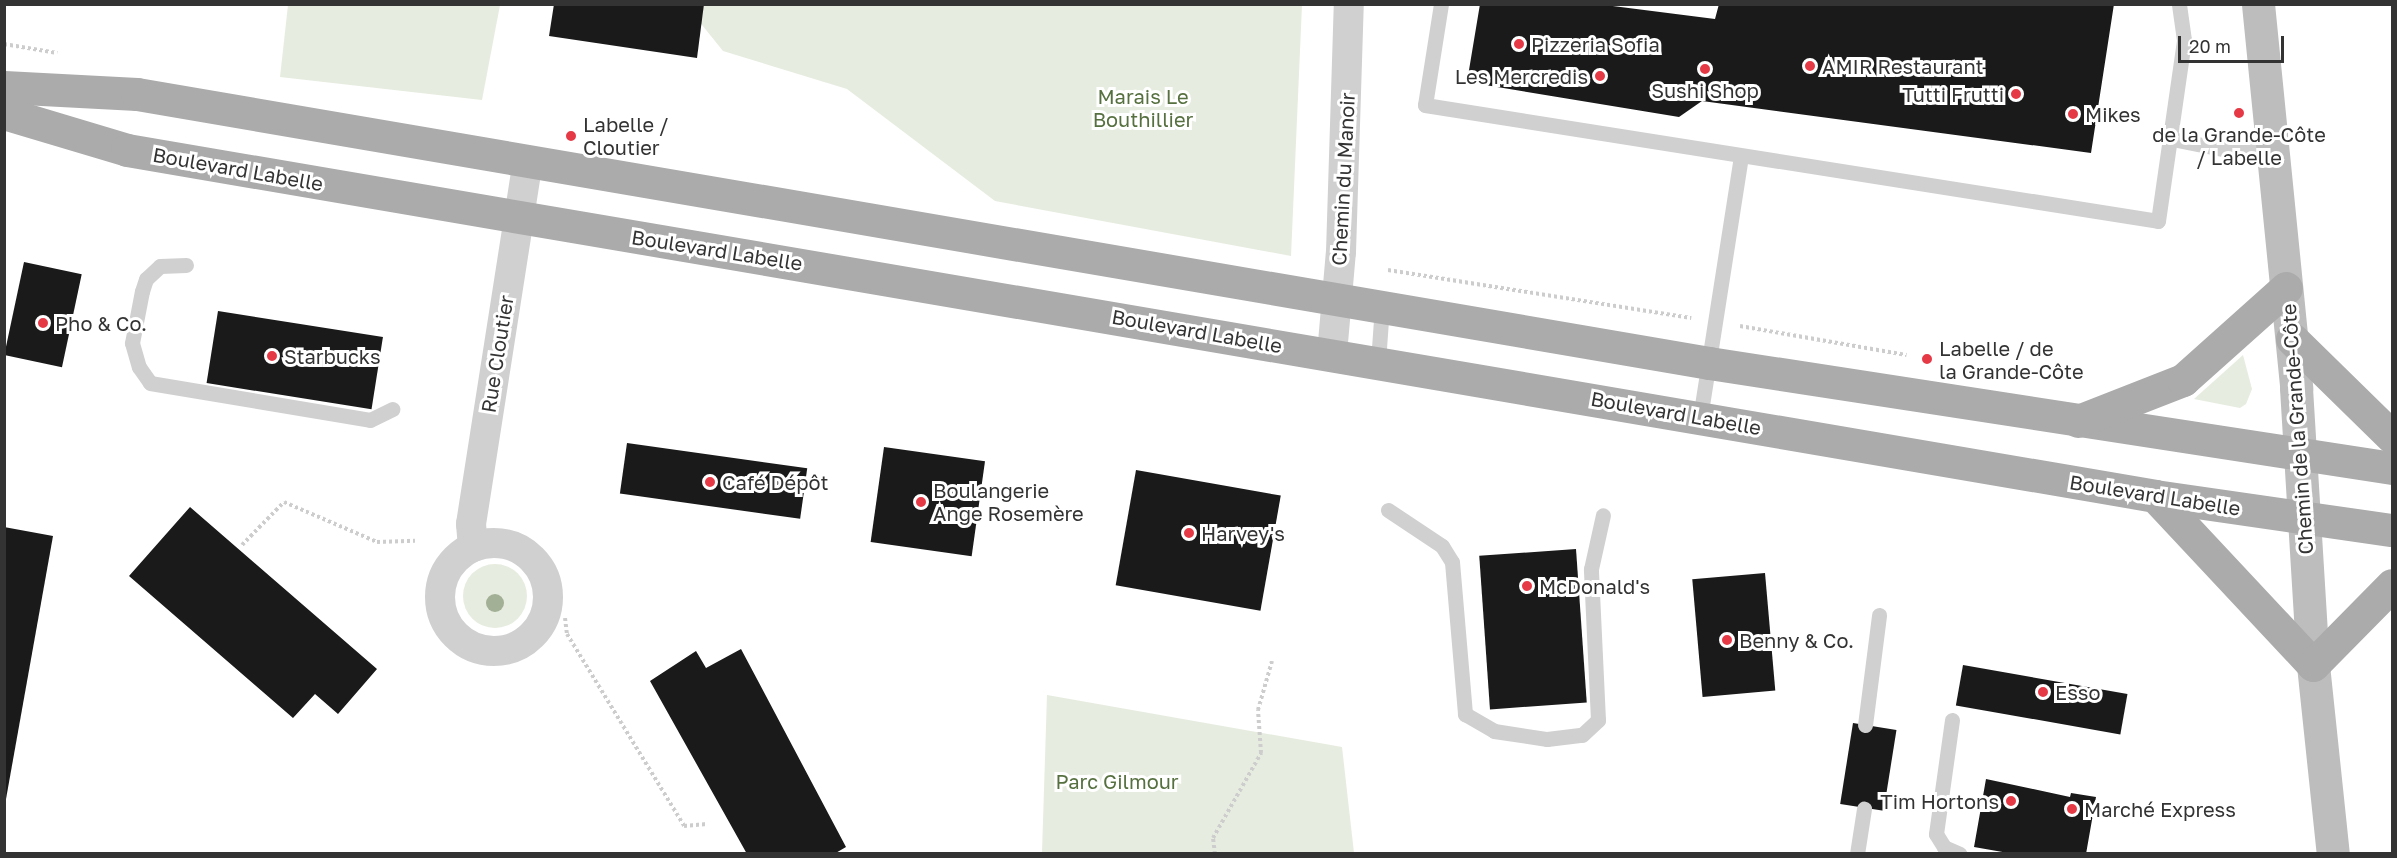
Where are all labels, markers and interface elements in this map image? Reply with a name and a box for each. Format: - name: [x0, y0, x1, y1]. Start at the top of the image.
- scale bar: [2181, 24, 2288, 62]
- place label: Pizzeria Sofia: [1531, 32, 1660, 56]
- text: 20 m: [2189, 35, 2231, 57]
- marker: Pizzeria Sofia: [1512, 37, 1526, 51]
- place label: AMIR Restaurant: [1822, 54, 1983, 78]
- marker: AMIR Restaurant: [1803, 59, 1817, 73]
- marker: Sushi Shop: [1698, 62, 1712, 76]
- place label: Les Mercredis: [1455, 64, 1588, 88]
- marker: Les Mercredis: [1593, 69, 1607, 83]
- place label: Sushi Shop: [1651, 78, 1759, 102]
- place label: Tutti Frutti: [1902, 82, 2004, 106]
- park label: Marais Le Bouthillier: [1093, 85, 1193, 132]
- marker: Tutti Frutti: [2009, 87, 2023, 101]
- street label: Chemin du Manoir: [1326, 92, 1360, 266]
- place label: Mikes: [2085, 102, 2141, 126]
- marker: de la Grande-Côte / Labelle: [2232, 106, 2246, 120]
- marker: Mikes: [2066, 107, 2080, 121]
- place label: Labelle / Cloutier: [583, 112, 669, 159]
- place label: de la Grande-Côte / Labelle: [2152, 122, 2326, 169]
- marker: Labelle / Cloutier: [564, 129, 578, 143]
- street label: Boulevard Labelle: [151, 142, 325, 196]
- street label: Boulevard Labelle: [630, 225, 804, 275]
- street label: Rue Cloutier: [476, 294, 518, 414]
- street label: Chemin de la Grande-Côte: [2276, 303, 2318, 555]
- street label: Boulevard Labelle: [1110, 304, 1284, 358]
- place label: Pho & Co.: [55, 311, 147, 335]
- marker: Pho & Co.: [36, 316, 50, 330]
- place label: Labelle / de la Grande-Côte: [1939, 336, 2084, 383]
- place label: Starbucks: [284, 344, 381, 368]
- marker: Starbucks: [265, 349, 279, 363]
- marker: Labelle / de la Grande-Côte: [1920, 352, 1934, 366]
- street label: Boulevard Labelle: [1589, 386, 1763, 440]
- place label: Café Dépôt: [722, 470, 828, 494]
- street label: Boulevard Labelle: [2068, 470, 2242, 520]
- marker: Café Dépôt: [703, 475, 717, 489]
- place label: Boulangerie Ange Rosemère: [933, 478, 1084, 525]
- marker: Boulangerie Ange Rosemère: [914, 495, 928, 509]
- place label: Harvey's: [1201, 521, 1285, 545]
- marker: Harvey's: [1182, 526, 1196, 540]
- place label: McDonald's: [1539, 574, 1650, 598]
- marker: McDonald's: [1520, 579, 1534, 593]
- place label: Benny & Co.: [1739, 628, 1854, 652]
- marker: Benny & Co.: [1720, 633, 1734, 647]
- place label: Esso: [2055, 680, 2100, 704]
- marker: Esso: [2036, 685, 2050, 699]
- park label: Parc Gilmour: [1055, 769, 1179, 793]
- place label: Tim Hortons: [1880, 789, 1999, 813]
- marker: Tim Hortons: [2004, 794, 2018, 808]
- place label: Marché Express: [2084, 797, 2236, 821]
- marker: Marché Express: [2065, 802, 2079, 816]

